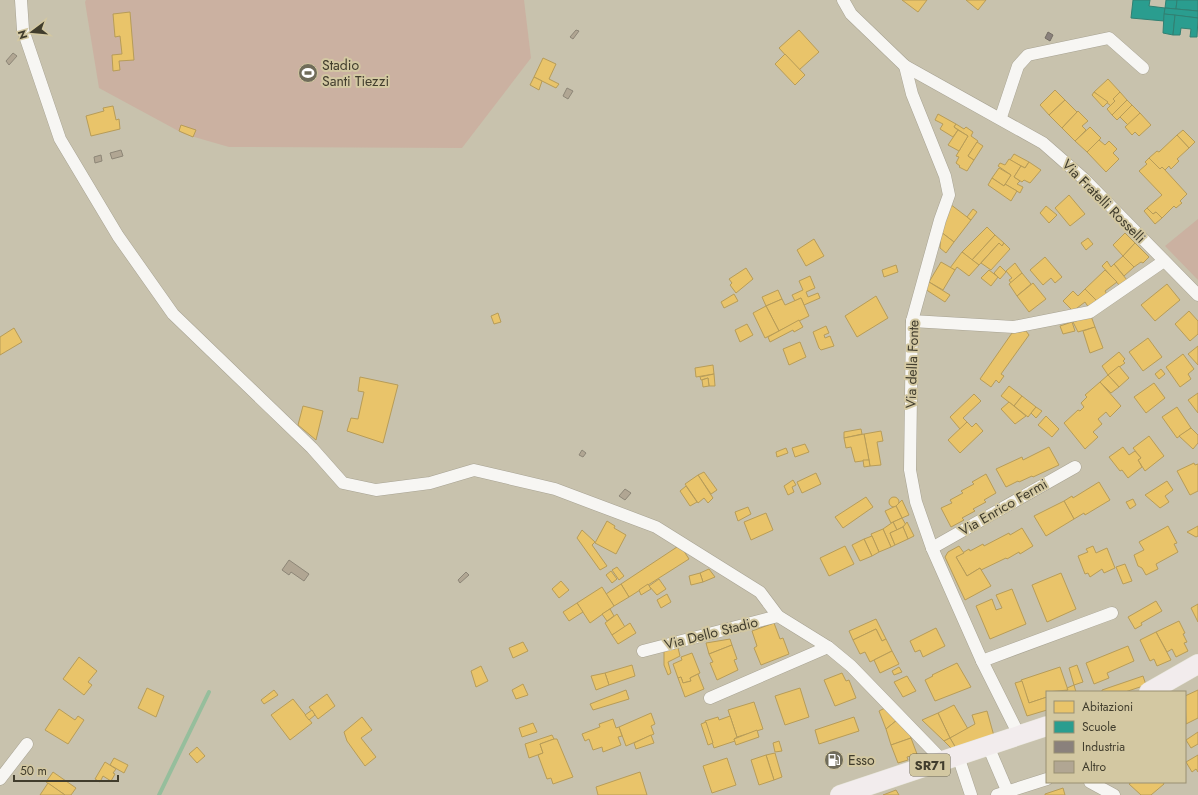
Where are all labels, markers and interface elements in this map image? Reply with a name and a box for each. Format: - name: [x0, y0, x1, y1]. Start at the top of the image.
- north arrow: [12, 12, 52, 52]
- text: N: [13, 28, 31, 41]
- place label: Stadio Santi Tiezzi: [322, 55, 389, 91]
- sports icon: Stadio Santi Tiezzi: [297, 62, 319, 84]
- street label: Via Fratelli Rosselli: [1058, 155, 1150, 247]
- street label: Via della Fonte: [900, 319, 924, 409]
- street label: Via Enrico Fermi: [955, 474, 1051, 540]
- street label: Via Dello Stadio: [662, 612, 760, 654]
- legend: [1046, 691, 1186, 783]
- text: Abitazioni: [1082, 698, 1133, 716]
- text: Scuole: [1082, 718, 1116, 736]
- text: Industria: [1082, 738, 1125, 756]
- fuel station icon: Esso: [823, 749, 845, 771]
- place label: Esso: [848, 750, 875, 770]
- road number: SR71: [910, 754, 950, 776]
- scale bar: [14, 757, 118, 783]
- text: Altro: [1082, 758, 1106, 776]
- text: 50 m: [20, 762, 47, 780]

